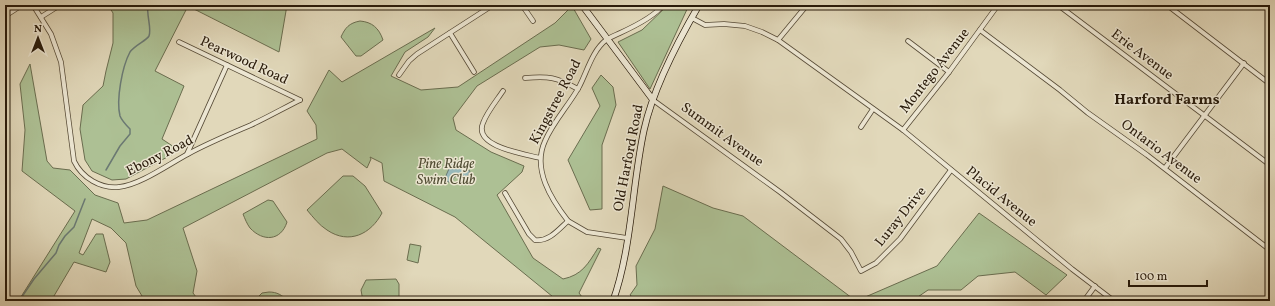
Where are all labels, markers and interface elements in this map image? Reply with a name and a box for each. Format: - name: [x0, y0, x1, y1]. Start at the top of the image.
- north arrow: [18, 18, 58, 58]
- text: N: [34, 22, 42, 37]
- street label: Montego Avenue: [896, 24, 974, 117]
- street label: Erie Avenue: [1107, 25, 1177, 85]
- street label: Pearwood Road: [197, 32, 291, 90]
- street label: Kingstree Road: [526, 56, 586, 148]
- district label: Harford Farms: [1114, 90, 1220, 111]
- street label: Summit Avenue: [677, 98, 768, 172]
- street label: Old Harford Road: [609, 103, 649, 213]
- street label: Ontario Avenue: [1117, 115, 1206, 189]
- street label: Ebony Road: [123, 131, 197, 181]
- park label: Pine Ridge Swim Club: [417, 155, 475, 190]
- street label: Placid Avenue: [962, 162, 1041, 232]
- street label: Luray Drive: [871, 183, 931, 251]
- scale bar: [1129, 262, 1207, 288]
- text: 100 m: [1135, 269, 1168, 285]

